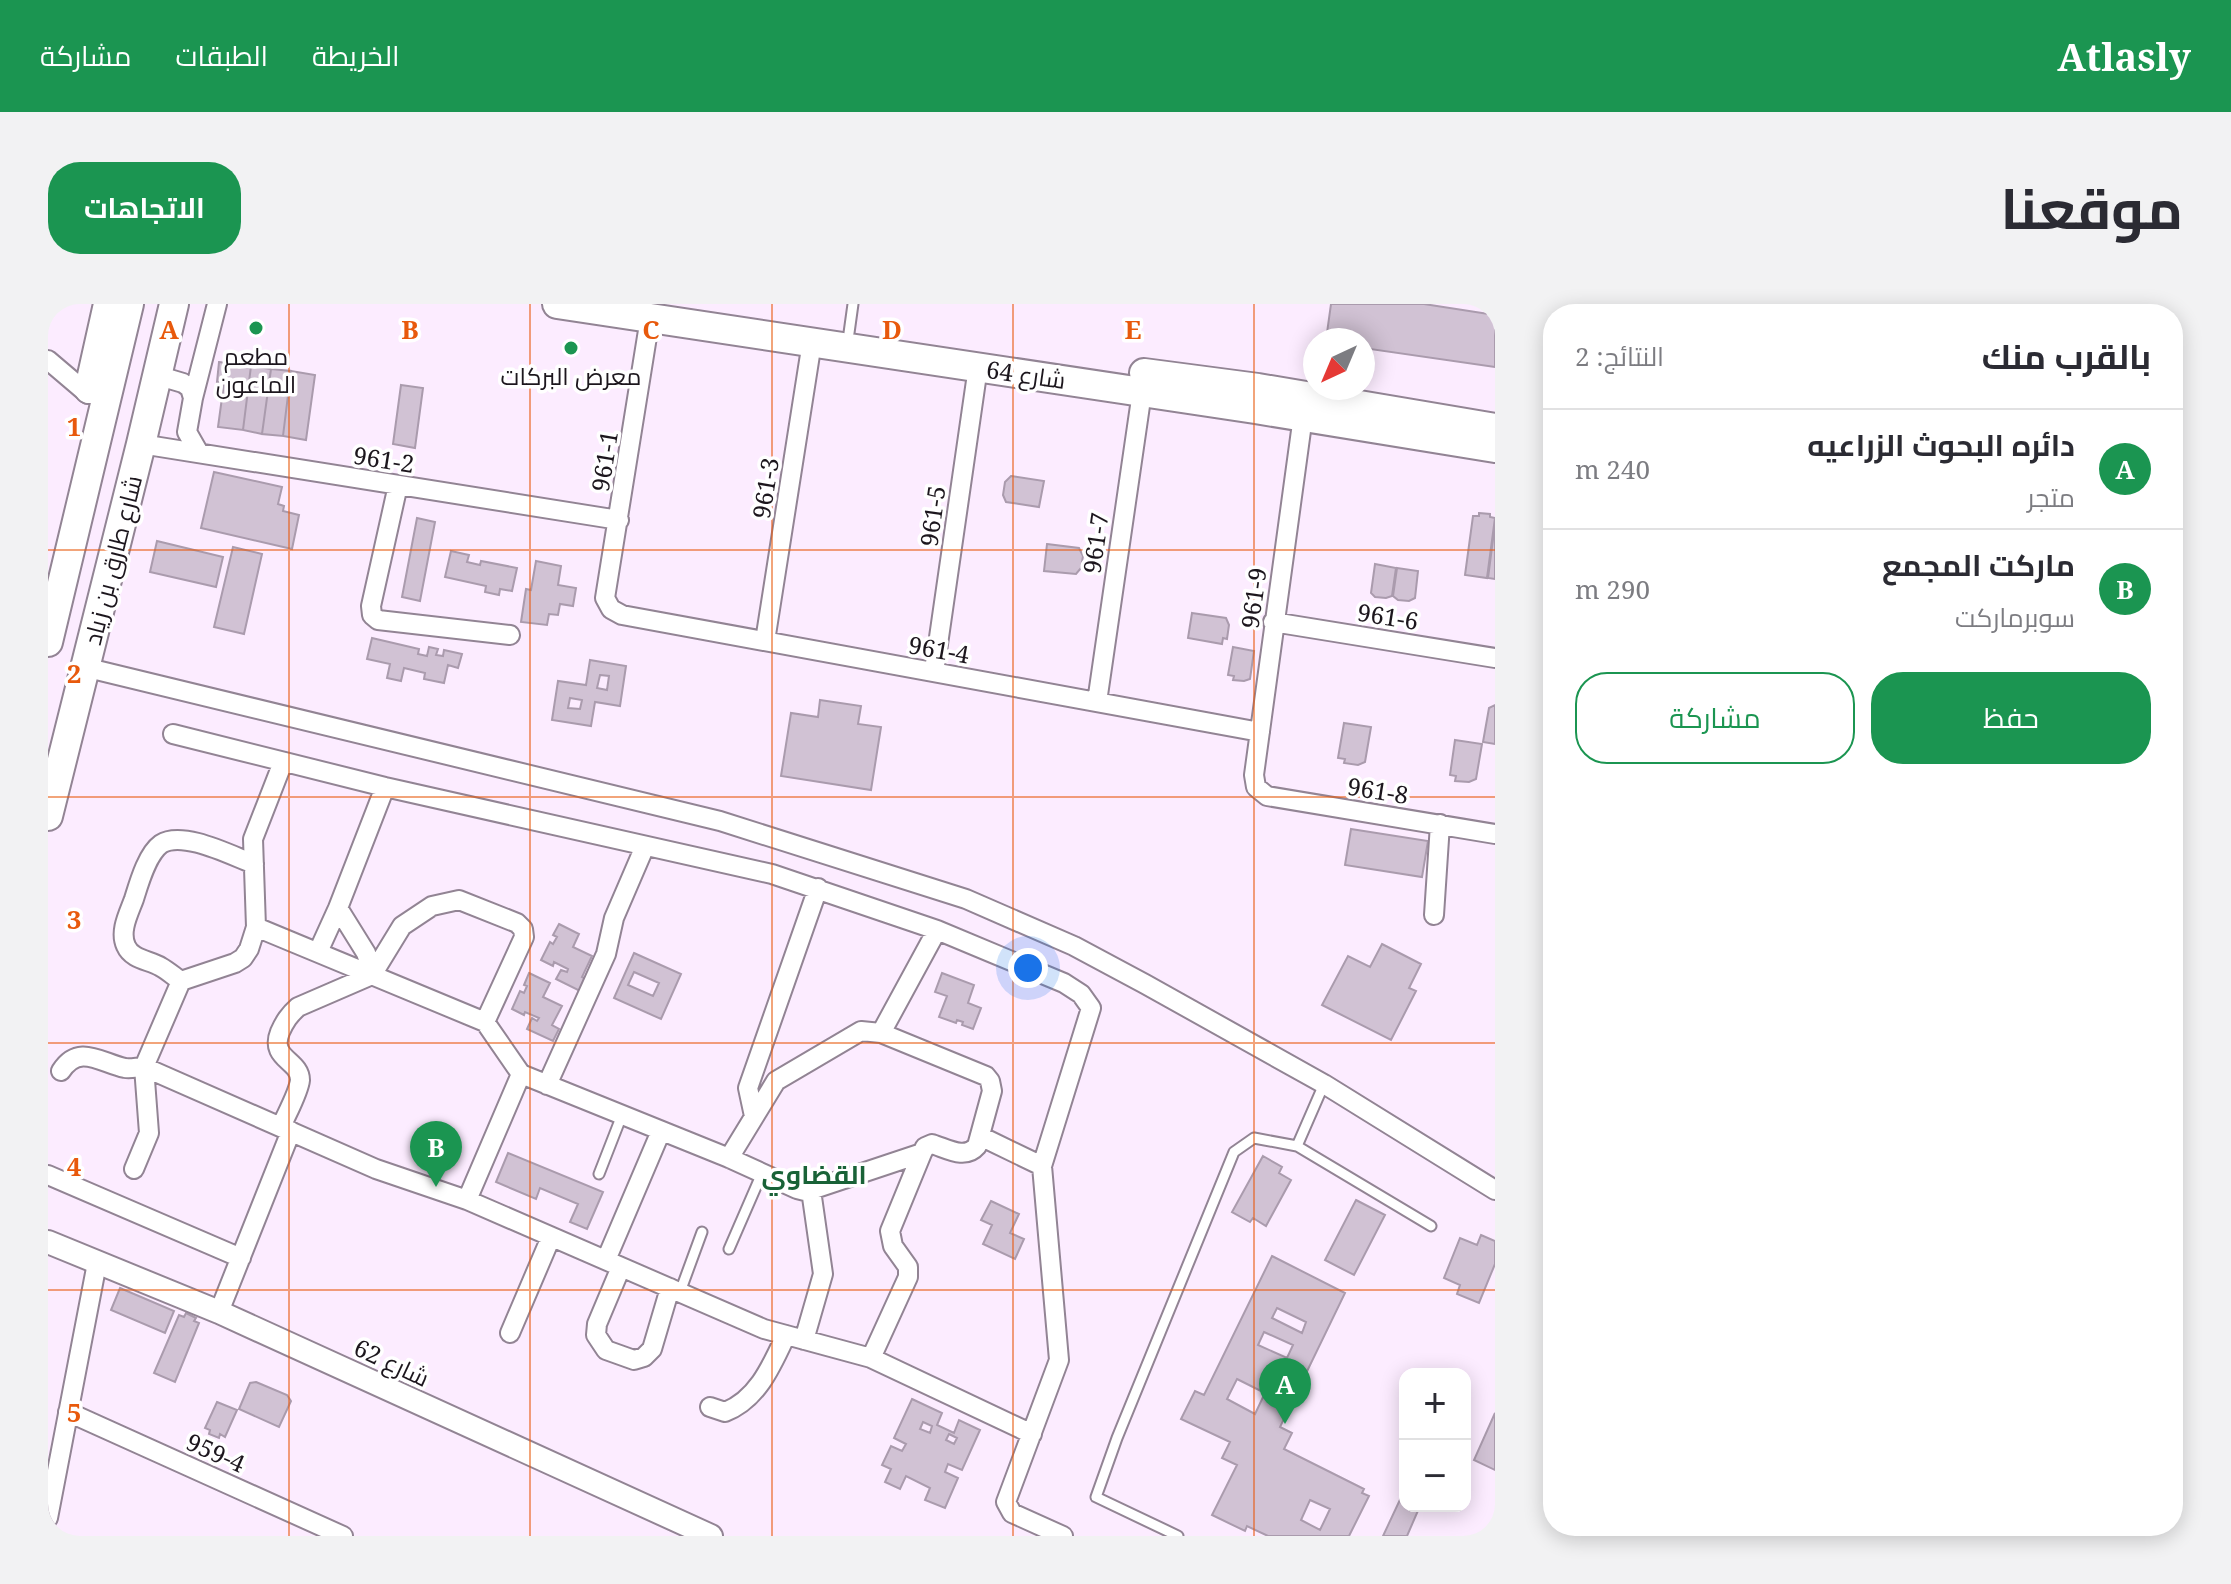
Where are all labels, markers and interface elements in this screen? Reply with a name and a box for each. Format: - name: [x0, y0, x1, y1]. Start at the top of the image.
- text: Atlasly: [2057, 30, 2191, 82]
- text: مشاركة: [40, 36, 131, 74]
- text: الطبقات: [175, 36, 268, 74]
- text: الخريطة: [312, 36, 399, 74]
- button: الاتجاهات: [48, 162, 241, 254]
- text: موقعنا: [2000, 169, 2183, 245]
- text: A: [159, 311, 179, 347]
- text: B: [401, 311, 419, 347]
- text: C: [642, 311, 660, 347]
- text: D: [882, 311, 902, 347]
- text: E: [1125, 311, 1142, 347]
- marker: مطعم الماعون: [247, 319, 265, 337]
- north arrow: [1303, 328, 1375, 400]
- text: بالقرب منك: [1982, 333, 2151, 379]
- text: النتائج: 2: [1575, 338, 1664, 374]
- place label: مطعم الماعون: [216, 339, 296, 400]
- marker: معرض البركات: [562, 339, 580, 357]
- street label: شارع 64: [984, 352, 1068, 397]
- place label: معرض البركات: [500, 359, 642, 392]
- text: 1: [67, 408, 81, 444]
- text: دائره البحوث الزراعيه: [1807, 424, 2075, 465]
- street label: 961-1: [583, 428, 625, 494]
- street label: 961-2: [351, 438, 417, 480]
- text: 240 m: [1575, 451, 1650, 487]
- text: A: [2115, 451, 2135, 487]
- street label: 961-3: [744, 455, 786, 521]
- street label: شارع طارق بن زياد: [75, 472, 150, 648]
- text: متجر: [2027, 479, 2075, 515]
- street label: 961-5: [911, 483, 953, 549]
- street label: 961-7: [1074, 510, 1116, 576]
- text: ماركت المجمع: [1882, 544, 2075, 585]
- street label: 961-9: [1232, 565, 1274, 631]
- text: 290 m: [1575, 571, 1650, 607]
- text: B: [2116, 571, 2134, 607]
- street label: 961-6: [1355, 595, 1421, 637]
- text: سوبرماركت: [1955, 599, 2075, 635]
- street label: 961-4: [906, 627, 973, 671]
- text: 2: [67, 655, 81, 691]
- button: مشاركة: [1575, 672, 1855, 764]
- button: حفظ: [1871, 672, 2151, 764]
- street label: 961-8: [1345, 769, 1411, 811]
- text: 3: [67, 901, 81, 937]
- your location: [1008, 948, 1048, 988]
- pin: B: [410, 1121, 462, 1187]
- text: 4: [67, 1148, 82, 1184]
- district label: القضاوي: [761, 1156, 867, 1196]
- street label: شارع 62: [349, 1330, 435, 1395]
- pin: A: [1259, 1358, 1311, 1424]
- map controls: [1399, 1368, 1471, 1512]
- button: +: [1399, 1368, 1471, 1440]
- text: 5: [67, 1394, 81, 1430]
- street label: 959-4: [181, 1424, 251, 1480]
- button: −: [1399, 1440, 1471, 1512]

